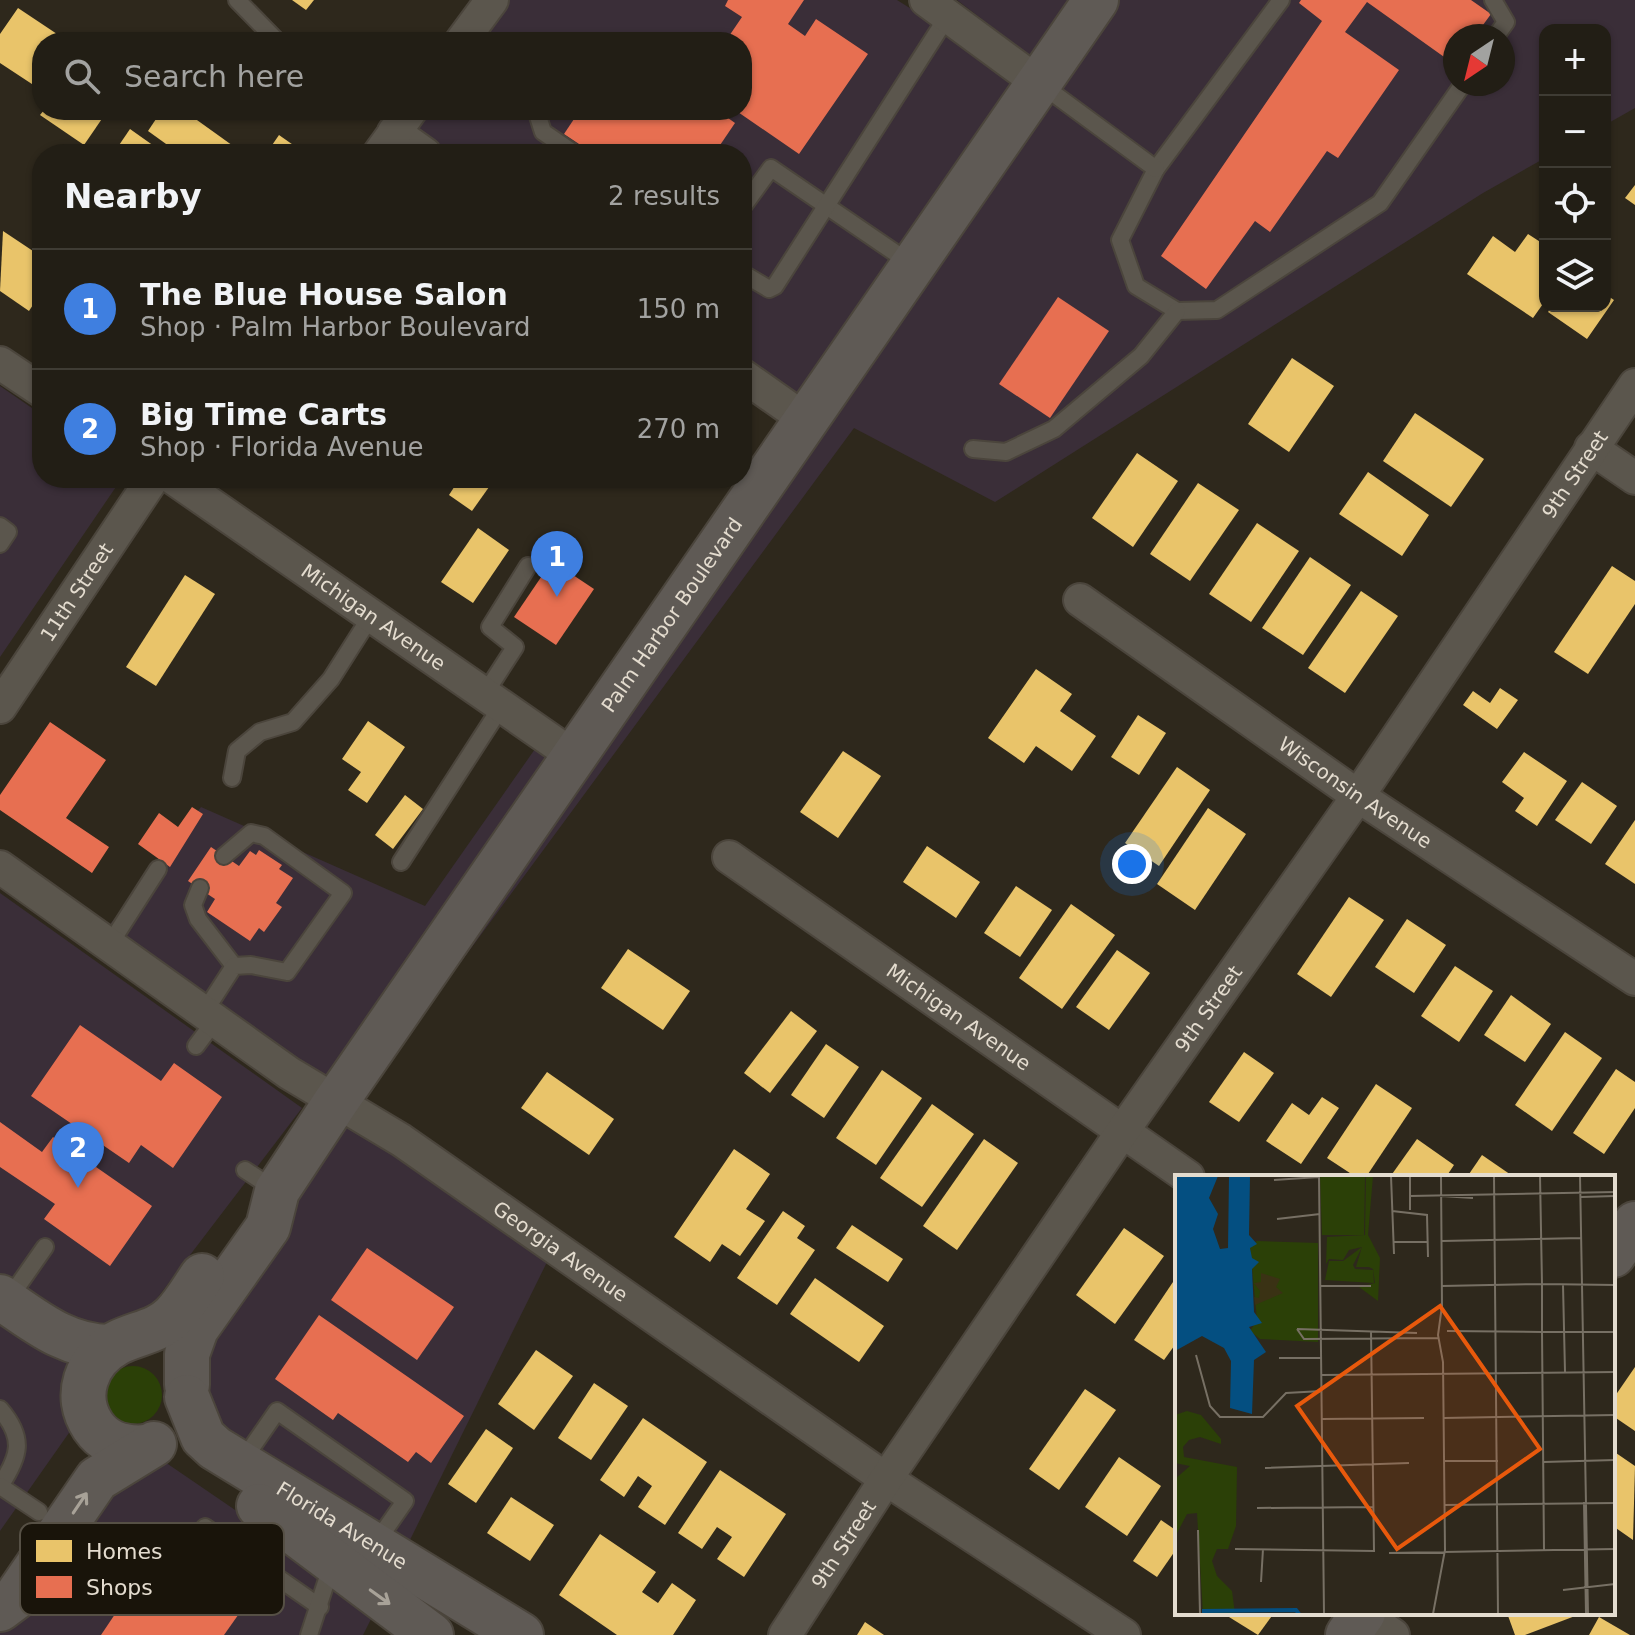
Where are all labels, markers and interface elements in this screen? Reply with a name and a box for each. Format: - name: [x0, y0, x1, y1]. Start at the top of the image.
- north arrow: [1443, 24, 1515, 96]
- map controls: [1539, 24, 1611, 312]
- button: +: [1539, 24, 1611, 96]
- search box: [32, 32, 752, 120]
- icon: search: [60, 54, 104, 98]
- text: Search here: [124, 59, 304, 94]
- button: −: [1539, 96, 1611, 168]
- button: locate: [1539, 168, 1611, 240]
- text: Nearby: [64, 176, 202, 216]
- text: 2 results: [608, 181, 720, 211]
- button: layers: [1539, 240, 1611, 312]
- text: The Blue House Salon: [140, 277, 508, 312]
- text: 1: [81, 294, 99, 324]
- text: 150 m: [637, 294, 720, 324]
- text: Shop · Palm Harbor Boulevard: [140, 312, 530, 342]
- text: Big Time Carts: [140, 397, 387, 432]
- text: 2: [81, 414, 99, 444]
- text: 270 m: [637, 414, 720, 444]
- street label: 9th Street: [1537, 426, 1613, 523]
- text: Shop · Florida Avenue: [140, 432, 424, 462]
- street label: Palm Harbor Boulevard: [596, 513, 747, 717]
- pin: 1: [531, 531, 583, 597]
- street label: 11th Street: [35, 538, 118, 646]
- street label: Michigan Avenue: [297, 559, 450, 676]
- street label: Wisconsin Avenue: [1274, 732, 1437, 854]
- your location: [1112, 844, 1152, 884]
- street label: Michigan Avenue: [882, 959, 1035, 1076]
- street label: 9th Street: [1170, 961, 1247, 1057]
- pin: 2: [52, 1122, 104, 1188]
- inset map: [1175, 1175, 1615, 1615]
- street label: Georgia Avenue: [488, 1196, 633, 1307]
- street label: Florida Avenue: [272, 1476, 412, 1575]
- one-way arrow: [72, 1492, 88, 1514]
- street label: 9th Street: [806, 1496, 881, 1593]
- legend: [20, 1523, 284, 1615]
- text: Homes: [86, 1539, 162, 1564]
- text: Shops: [86, 1575, 153, 1600]
- one-way arrow: [368, 1589, 390, 1606]

